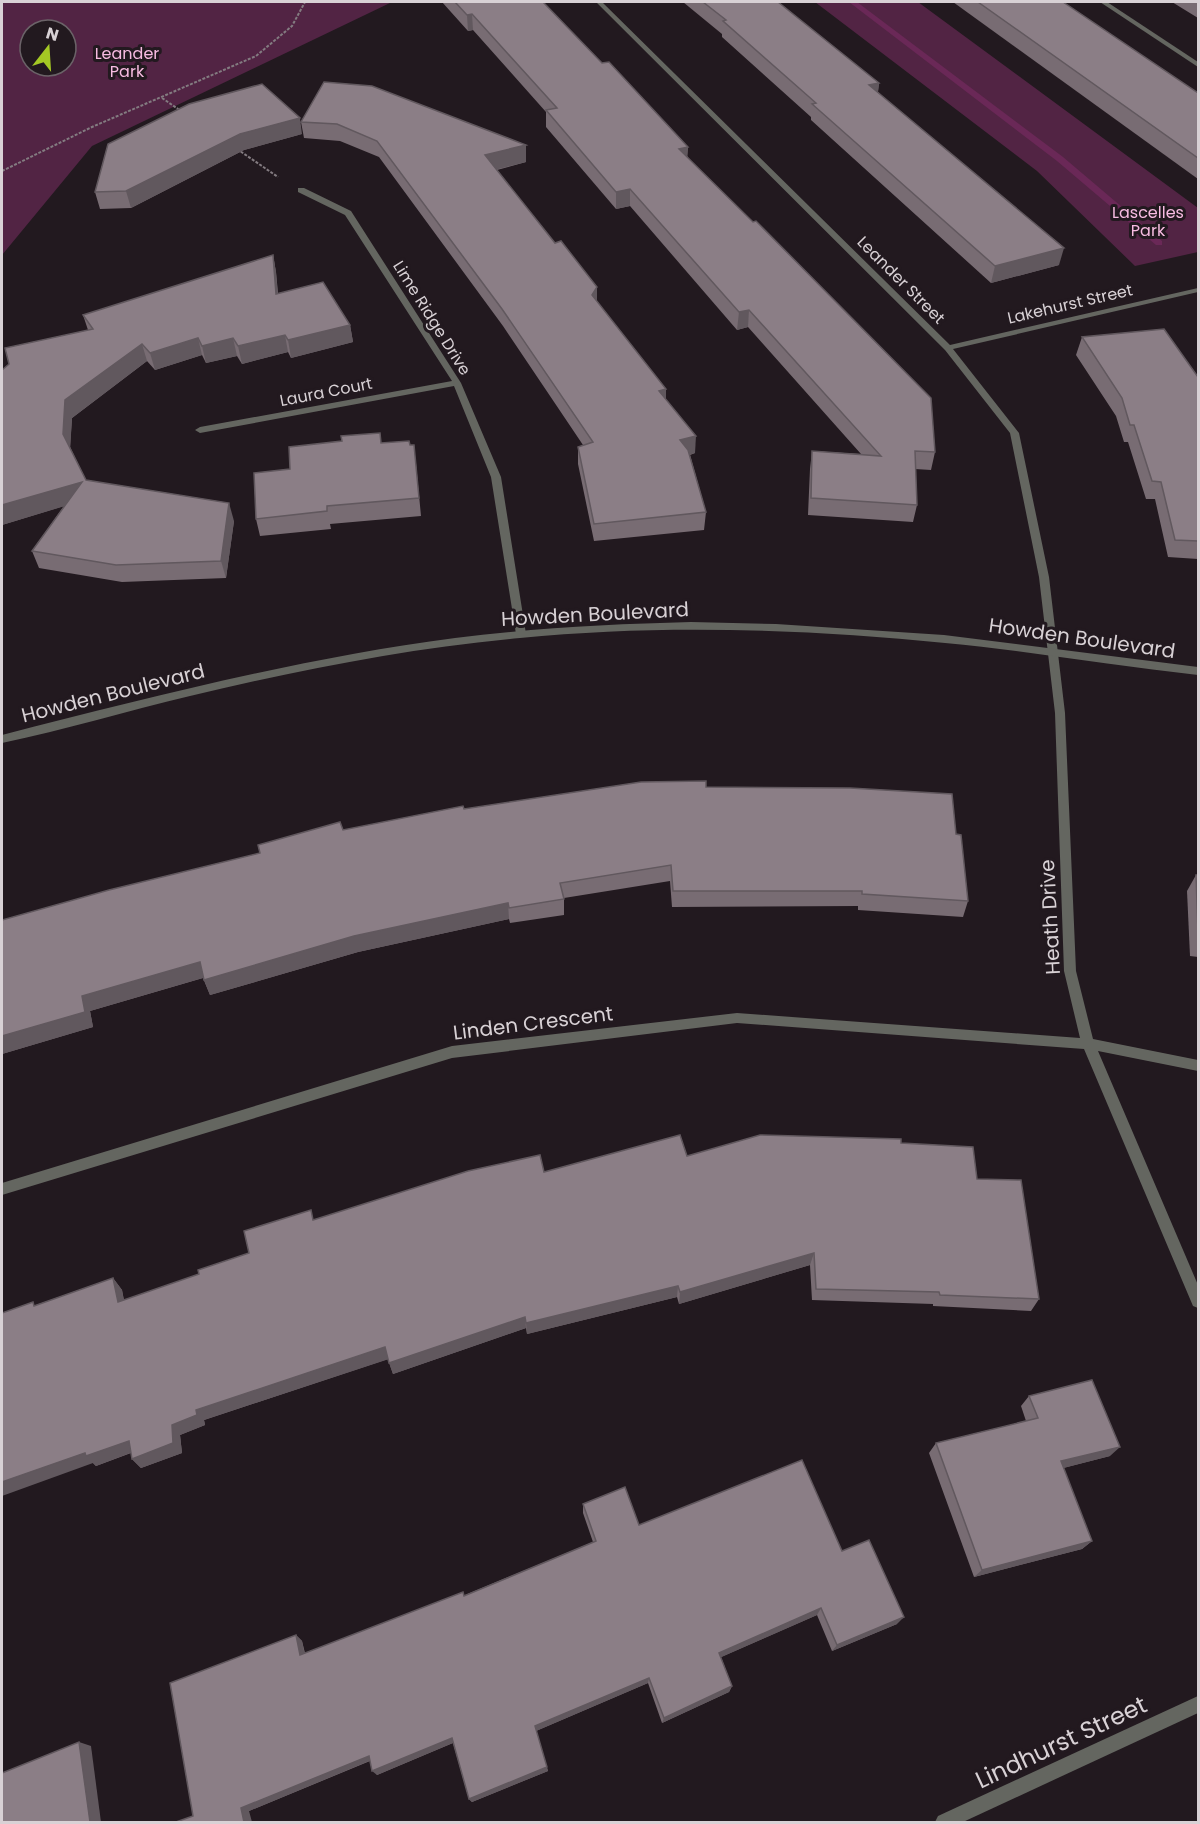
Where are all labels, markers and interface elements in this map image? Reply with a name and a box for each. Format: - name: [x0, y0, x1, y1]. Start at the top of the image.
- north arrow: [18, 18, 78, 78]
- text: N: [43, 21, 61, 47]
- park label: Leander Park: [95, 42, 159, 83]
- park label: Lascelles Park: [1112, 201, 1184, 242]
- street label: Leander Street: [852, 231, 950, 329]
- street label: Lime Ridge Drive: [388, 256, 477, 380]
- street label: Lakehurst Street: [1005, 278, 1135, 330]
- street label: Laura Court: [278, 372, 374, 412]
- street label: Howden Boulevard: [500, 595, 690, 633]
- street label: Howden Boulevard: [987, 611, 1177, 665]
- street label: Howden Boulevard: [18, 657, 208, 729]
- street label: Heath Drive: [1033, 859, 1067, 975]
- street label: Linden Crescent: [452, 999, 614, 1047]
- street label: Lindhurst Street: [970, 1688, 1152, 1796]

